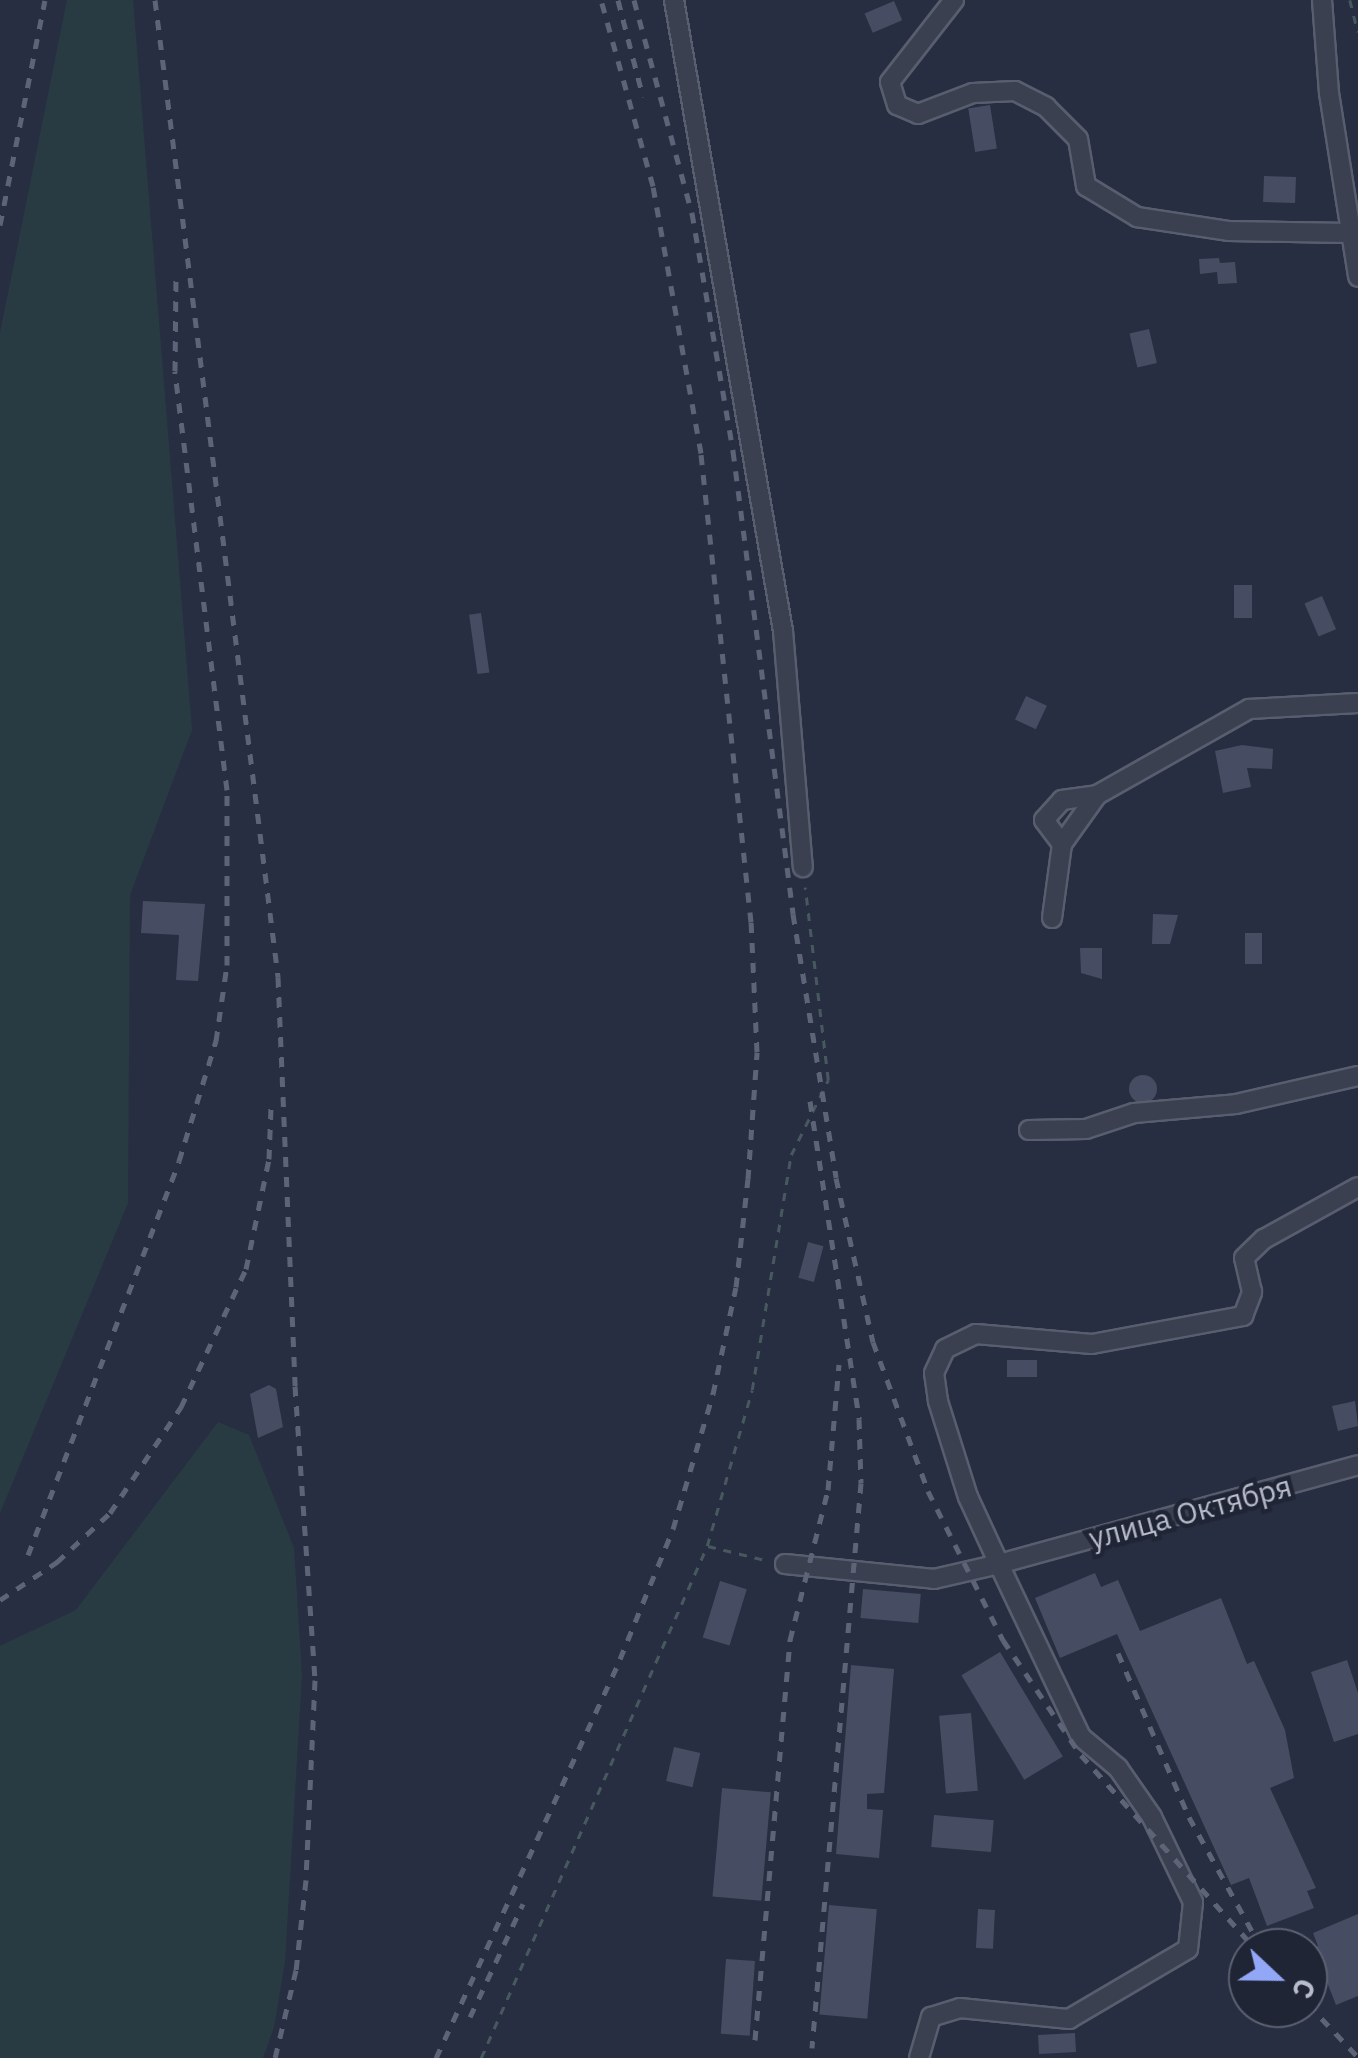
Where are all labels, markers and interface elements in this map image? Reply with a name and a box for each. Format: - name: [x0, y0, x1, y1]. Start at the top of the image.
- street label: улица Октября: [1085, 1468, 1295, 1556]
- north arrow: [1228, 1928, 1328, 2028]
- text: С: [1284, 1973, 1325, 2004]

